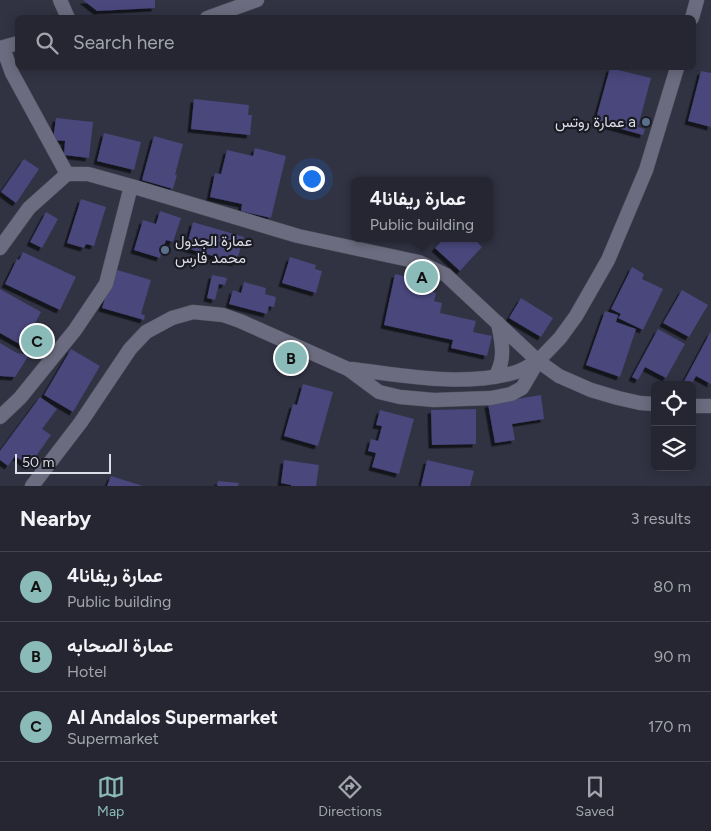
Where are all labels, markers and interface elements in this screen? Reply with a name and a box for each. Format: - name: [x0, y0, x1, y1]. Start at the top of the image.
- search box: [15, 15, 696, 70]
- icon: search: [33, 29, 61, 57]
- text: Search here: [73, 31, 175, 54]
- place label: عمارة روتس a: [555, 113, 636, 132]
- marker: عمارة روتس a: [640, 116, 652, 128]
- your location: [299, 166, 325, 192]
- popup: [351, 177, 493, 242]
- text: عمارة ريفانا4: [370, 187, 466, 210]
- text: Public building: [370, 215, 474, 234]
- place label: عمارة الجدول محمد فارس: [175, 232, 252, 268]
- marker: عمارة الجدول محمد فارس: [159, 244, 171, 256]
- pin: A: [406, 258, 438, 296]
- pin: C: [21, 322, 53, 360]
- pin: B: [275, 339, 307, 377]
- map controls: [651, 381, 696, 471]
- button: locate: [651, 381, 696, 426]
- button: layers: [651, 426, 696, 471]
- scale bar: [15, 451, 111, 474]
- text: 50 m: [22, 454, 54, 471]
- text: Nearby: [20, 506, 91, 531]
- text: 3 results: [631, 509, 691, 528]
- text: عمارة ريفانا4: [67, 564, 163, 587]
- text: A: [30, 577, 42, 596]
- text: 80 m: [653, 577, 691, 596]
- text: Public building: [67, 592, 171, 611]
- text: عمارة الصحابه: [67, 634, 173, 657]
- text: B: [31, 647, 41, 666]
- text: 90 m: [654, 647, 691, 666]
- text: Hotel: [67, 662, 107, 681]
- text: Al Andalos Supermarket: [67, 706, 278, 729]
- text: C: [30, 717, 42, 736]
- text: 170 m: [648, 717, 691, 736]
- text: Supermarket: [67, 729, 159, 748]
- tab: Map: [97, 773, 125, 820]
- tab: Directions: [318, 773, 382, 820]
- tab: Saved: [576, 773, 614, 820]

